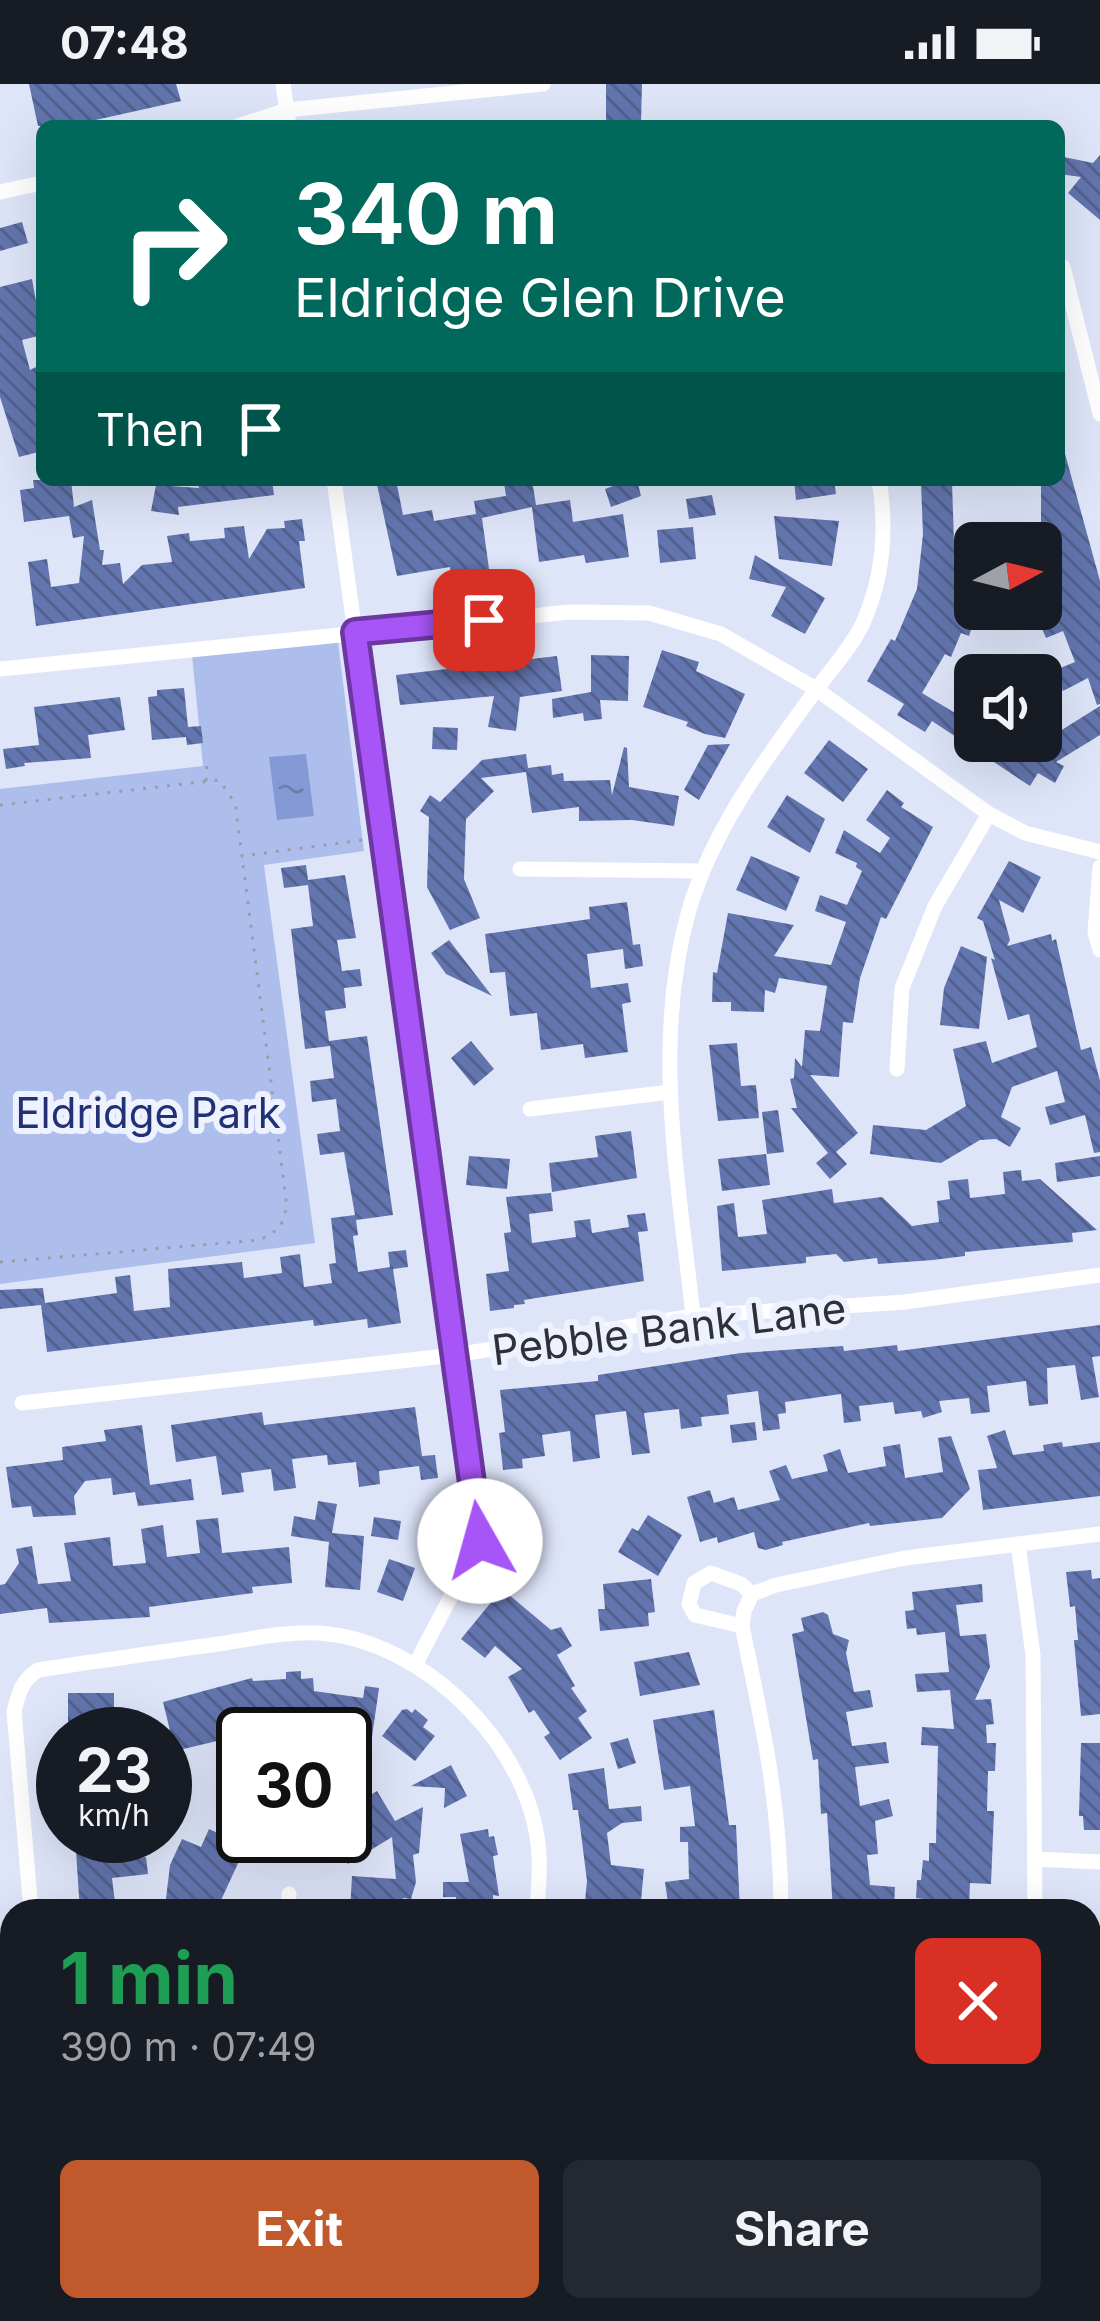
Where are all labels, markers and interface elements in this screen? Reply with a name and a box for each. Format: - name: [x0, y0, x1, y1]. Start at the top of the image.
- text: 07:48: [60, 15, 189, 70]
- text: 340 m: [294, 163, 558, 264]
- icon: right: [96, 168, 252, 324]
- text: Eldridge Glen Drive: [294, 265, 786, 330]
- icon: arrive: [228, 396, 294, 462]
- text: Then: [96, 402, 204, 457]
- north arrow: [954, 522, 1062, 630]
- map controls: [954, 522, 1062, 762]
- pin: [433, 569, 535, 671]
- icon: arrive: [451, 587, 517, 653]
- button: sound: [954, 654, 1062, 762]
- park label: Eldridge Park: [15, 1087, 281, 1138]
- street label: Pebble Bank Lane: [489, 1281, 849, 1376]
- position arrow: [417, 1478, 543, 1604]
- speed limit sign: 30: [216, 1707, 372, 1863]
- text: 23: [76, 1734, 152, 1806]
- text: km/h: [78, 1797, 150, 1833]
- text: 1 min: [60, 1934, 238, 2021]
- button: close: [915, 1938, 1041, 2064]
- text: 390 m · 07:49: [60, 2023, 316, 2070]
- button: Exit: [60, 2160, 539, 2298]
- button: Share: [563, 2160, 1041, 2298]

